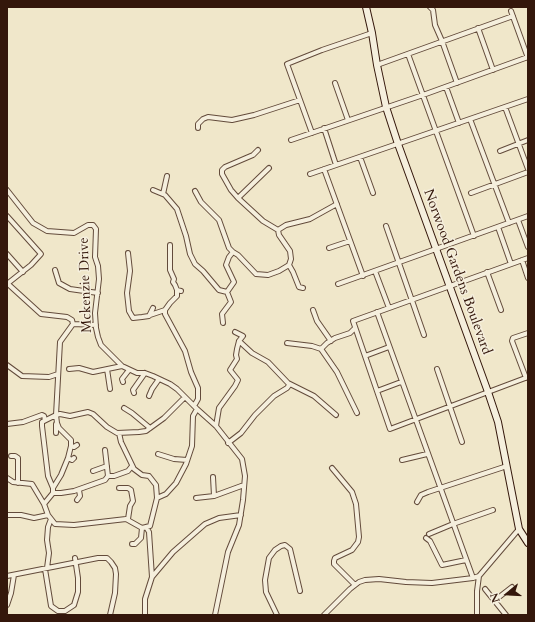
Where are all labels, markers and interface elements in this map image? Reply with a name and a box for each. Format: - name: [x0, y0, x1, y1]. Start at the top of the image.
- street label: Norwood Gardens Boulevard: [419, 187, 495, 357]
- street label: Mckenzie Drive: [76, 237, 96, 333]
- north arrow: [487, 574, 527, 614]
- text: N: [487, 591, 504, 605]

